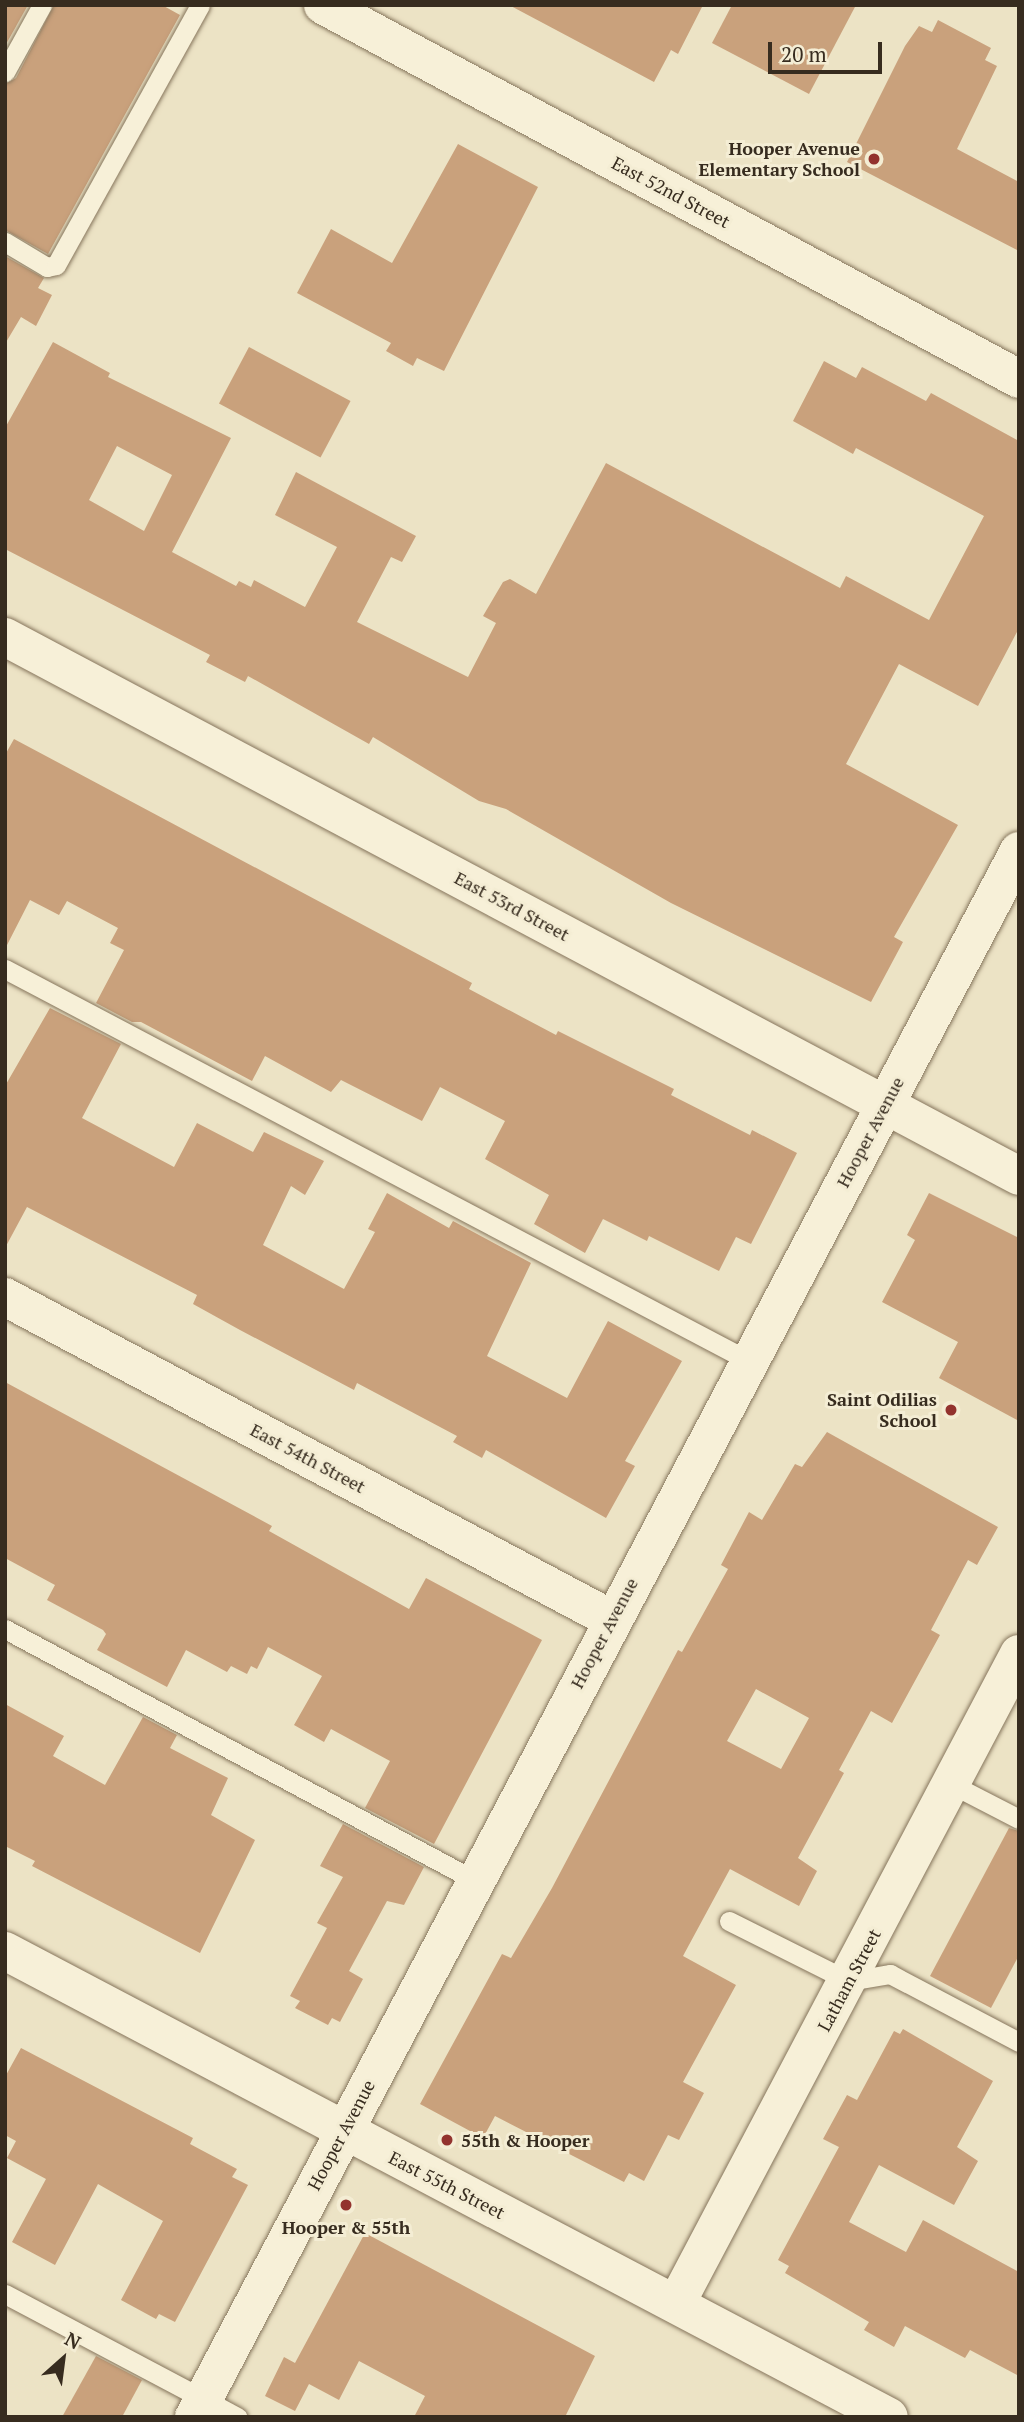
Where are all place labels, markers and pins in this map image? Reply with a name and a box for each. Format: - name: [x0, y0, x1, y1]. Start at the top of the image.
- place label: Hooper Avenue Elementary School: [698, 138, 860, 180]
- marker: Hooper Avenue Elementary School: [866, 151, 882, 167]
- place label: Saint Odilias School: [827, 1389, 937, 1432]
- marker: Saint Odilias School: [943, 1402, 959, 1418]
- place label: 55th & Hooper: [461, 2129, 590, 2151]
- marker: 55th & Hooper: [439, 2132, 455, 2148]
- marker: Hooper & 55th: [338, 2197, 354, 2213]
- place label: Hooper & 55th: [282, 2216, 410, 2238]

